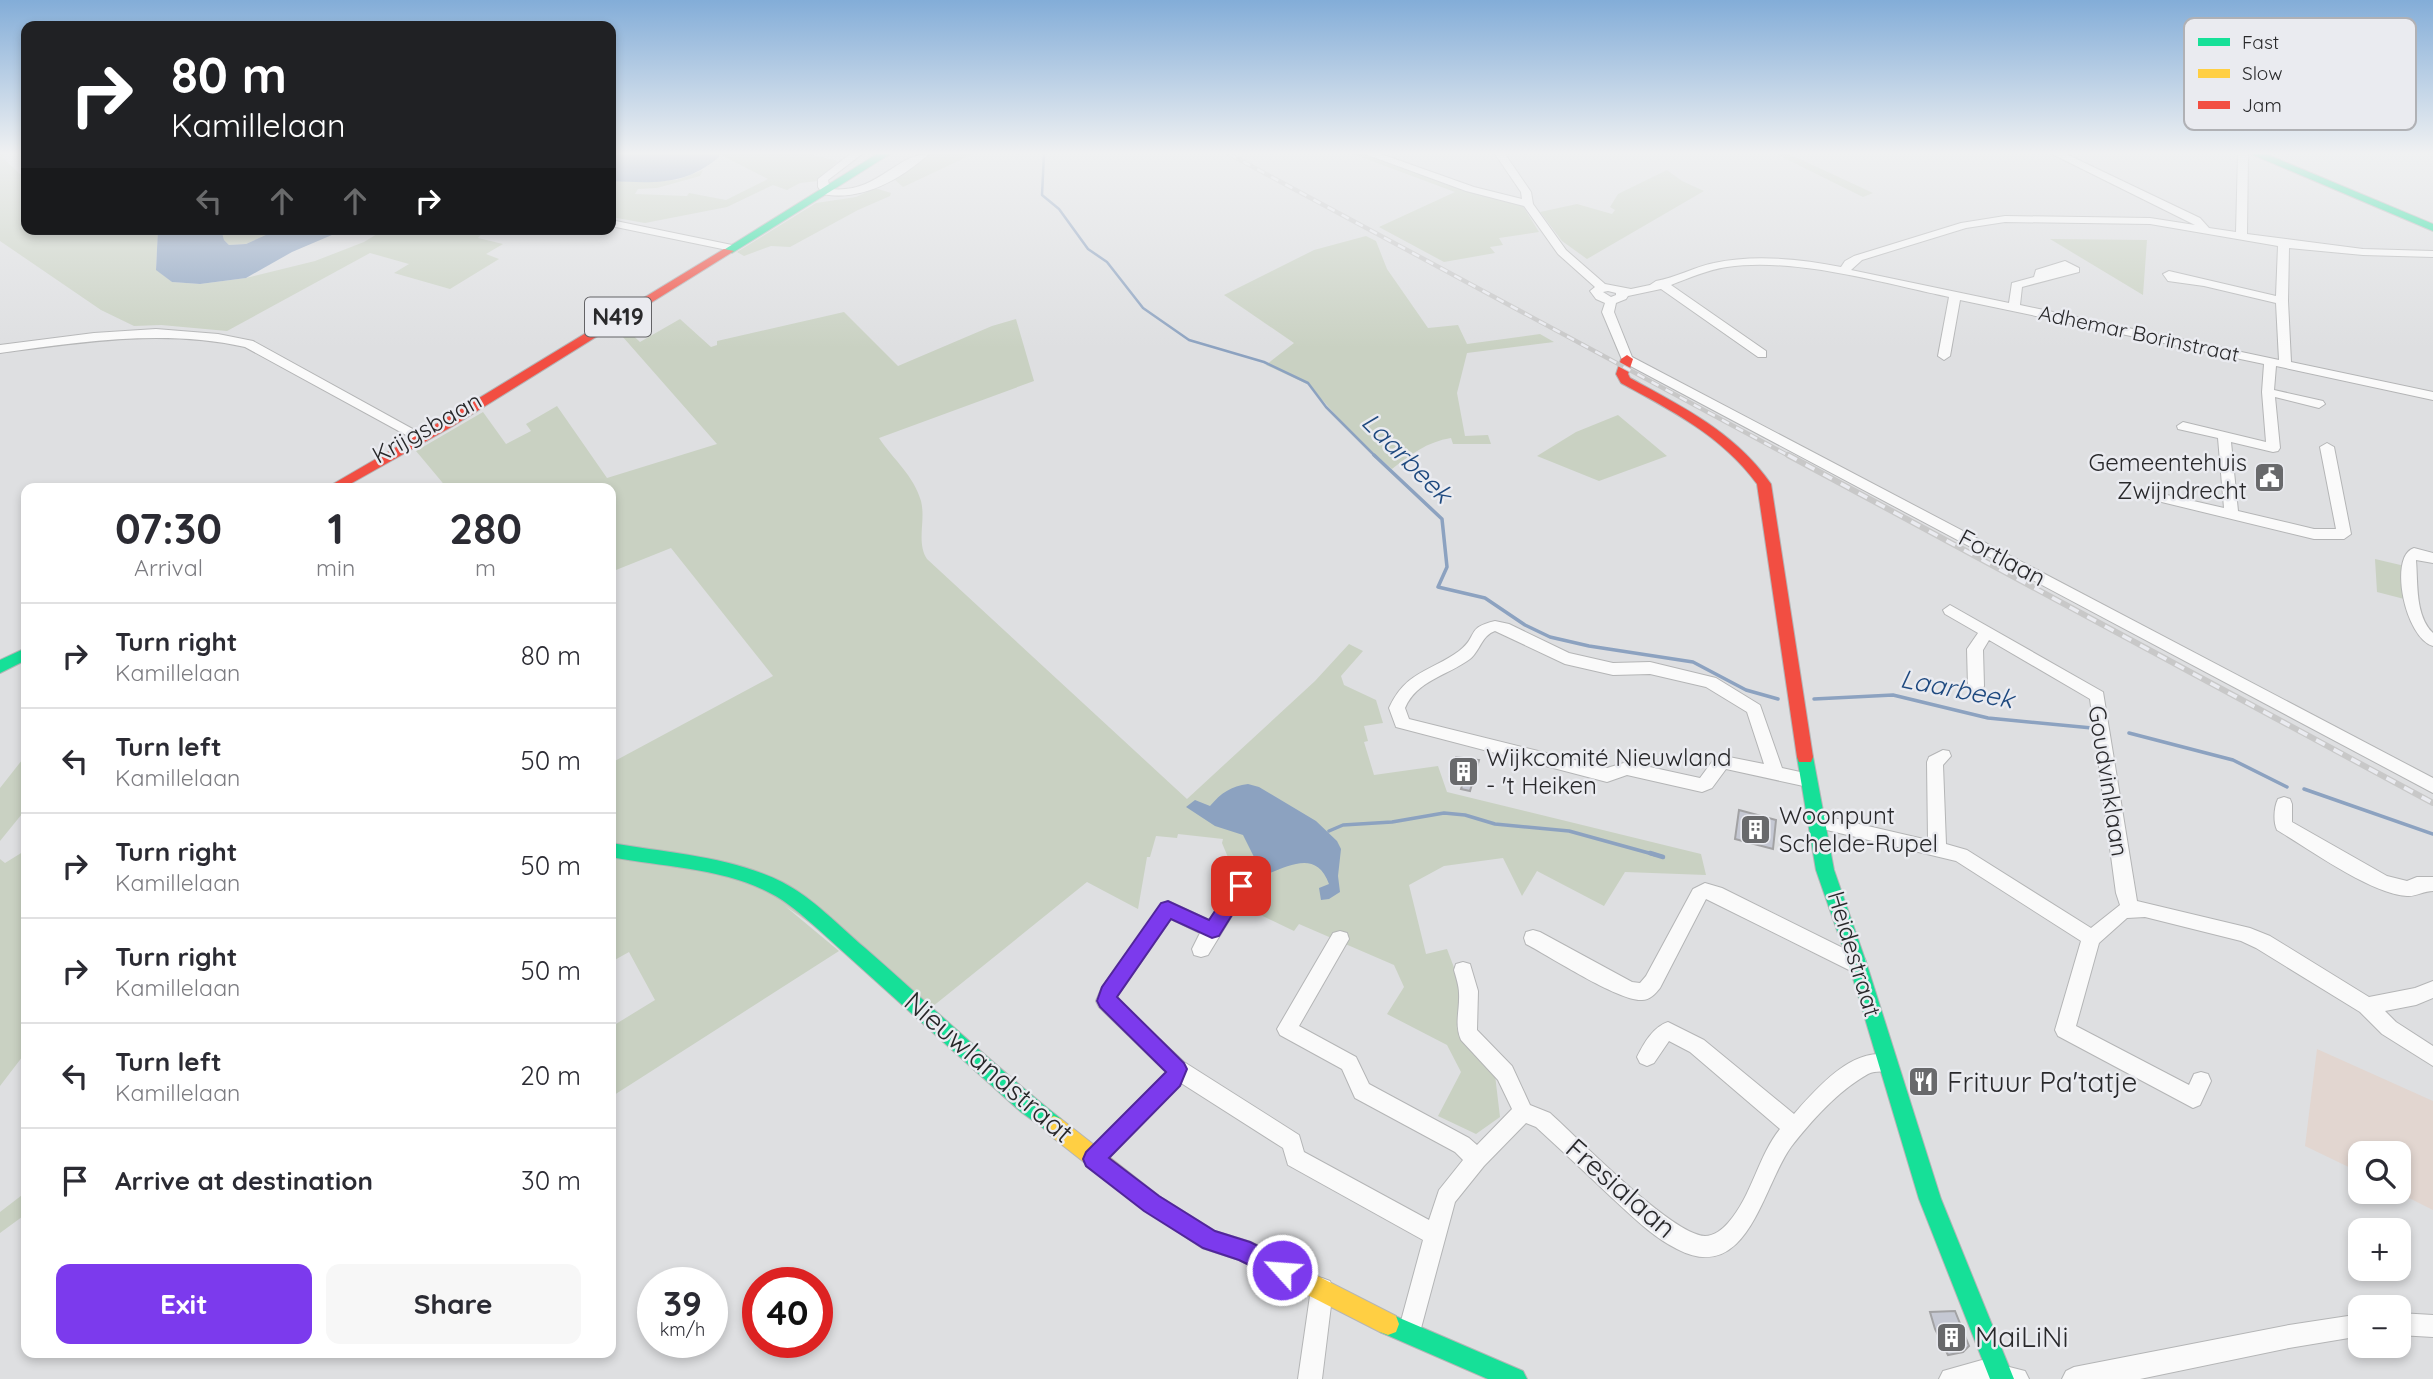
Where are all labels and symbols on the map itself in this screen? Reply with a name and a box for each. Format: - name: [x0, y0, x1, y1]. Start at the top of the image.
- legend: [2184, 18, 2416, 130]
- text: Fast: [2242, 30, 2279, 54]
- text: Slow: [2242, 61, 2283, 85]
- text: Jam: [2242, 93, 2282, 117]
- road number: N419: [585, 298, 651, 336]
- street label: Adhemar Borinstraat: [2037, 299, 2242, 367]
- street label: Krijgsbaan: [366, 385, 487, 469]
- water label: Laarbeek: [1355, 405, 1461, 511]
- place label: Gemeentehuis Zwijndrecht: [2089, 447, 2247, 505]
- public building icon: Gemeentehuis Zwijndrecht: [2253, 460, 2287, 494]
- street label: Fortlaan: [1954, 522, 2051, 592]
- water label: Laarbeek: [1898, 661, 2019, 716]
- street label: Goudvinklaan: [2082, 703, 2136, 859]
- place label: Wijkcomité Nieuwland - 't Heiken: [1486, 742, 1732, 800]
- building icon: Wijkcomité Nieuwland - 't Heiken: [1446, 755, 1480, 789]
- place label: Woonpunt Schelde-Rupel: [1779, 800, 1938, 858]
- building icon: Woonpunt Schelde-Rupel: [1739, 813, 1773, 847]
- pin: [1211, 856, 1271, 916]
- street label: Heidestraat: [1822, 887, 1888, 1020]
- street label: Nieuwlandstraat: [898, 984, 1081, 1150]
- place label: Frituur Pa'tatje: [1947, 1064, 2137, 1099]
- restaurant icon: Frituur Pa'tatje: [1907, 1065, 1941, 1099]
- street label: Fresialaan: [1559, 1130, 1684, 1245]
- position arrow: [1245, 1233, 1319, 1307]
- speed limit sign: 40: [742, 1267, 833, 1358]
- place label: MaiLiNi: [1975, 1319, 2068, 1354]
- building icon: MaiLiNi: [1935, 1320, 1969, 1354]

